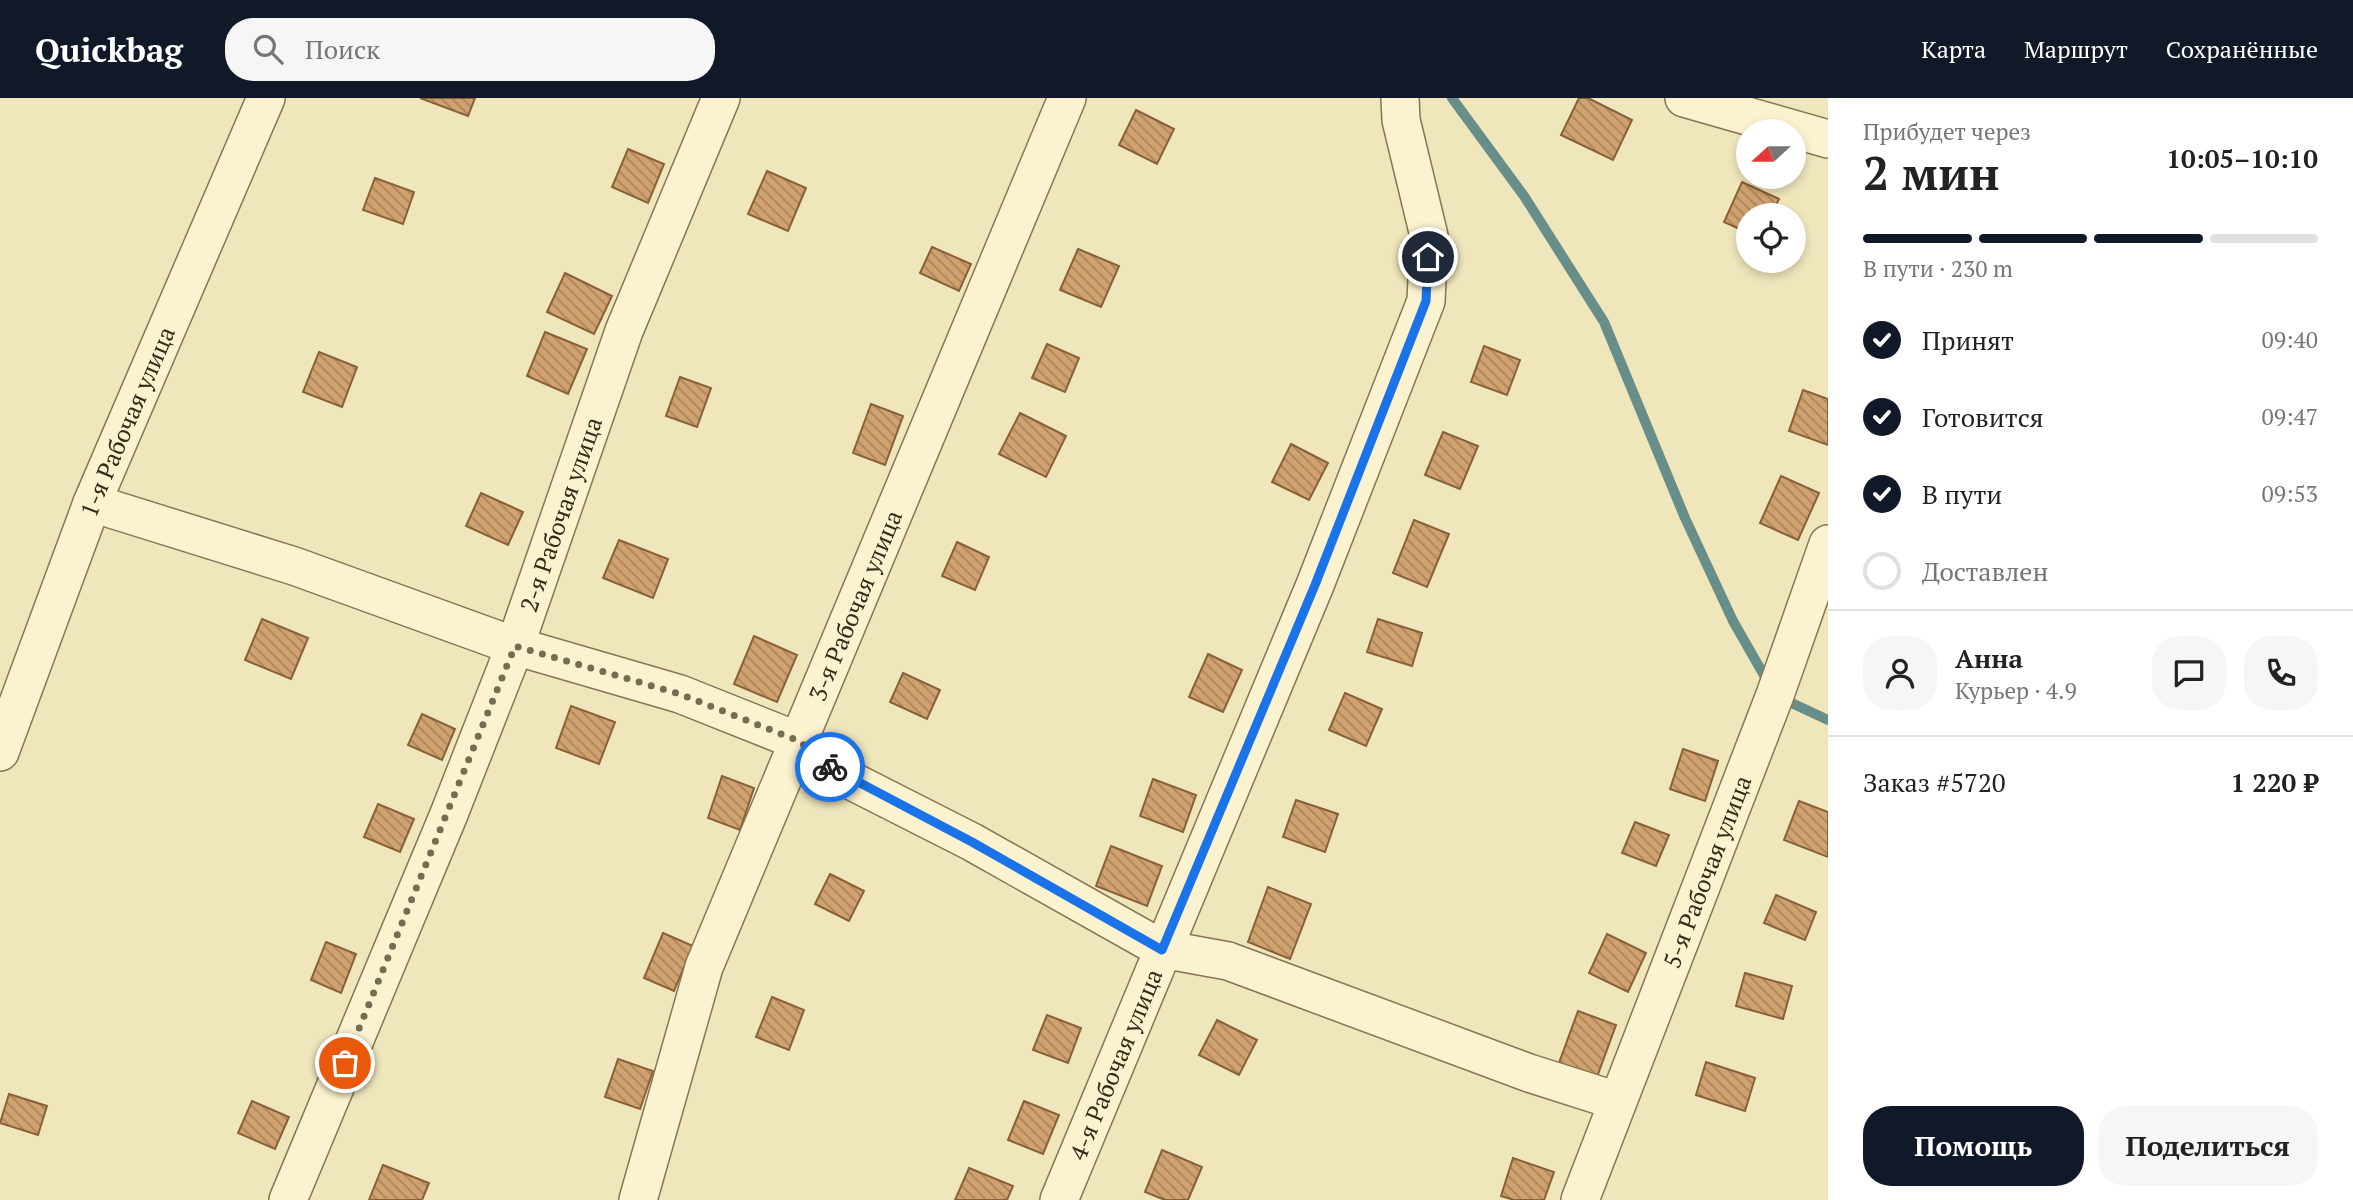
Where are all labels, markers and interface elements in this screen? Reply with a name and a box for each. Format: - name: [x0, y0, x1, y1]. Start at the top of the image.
- search box: [225, 18, 715, 81]
- text: Quickbag: [35, 28, 183, 71]
- icon: search: [249, 30, 287, 68]
- text: Поиск: [305, 32, 380, 66]
- text: Карта: [1921, 33, 1986, 65]
- text: Маршрут: [2024, 33, 2128, 65]
- text: Сохранённые: [2166, 33, 2318, 65]
- text: Прибудет через: [1863, 116, 2031, 147]
- north arrow: [1736, 119, 1806, 189]
- map controls: [1736, 119, 1806, 273]
- text: 10:05–10:10: [2166, 141, 2318, 175]
- text: 2 мин: [1863, 142, 2000, 203]
- button: locate: [1736, 203, 1806, 273]
- pin: [1398, 227, 1458, 287]
- icon: home: [1409, 238, 1447, 276]
- text: В пути · 230 m: [1863, 253, 2013, 284]
- icon: check: [1863, 321, 1901, 359]
- street label: 1-я Рабочая улица: [72, 322, 182, 521]
- text: Принят: [1922, 323, 2014, 357]
- text: 09:40: [2261, 324, 2318, 355]
- icon: check: [1863, 398, 1901, 436]
- text: Готовится: [1922, 400, 2044, 434]
- text: 09:47: [2261, 401, 2318, 432]
- street label: 2-я Рабочая улица: [512, 413, 609, 616]
- icon: check: [1863, 475, 1901, 513]
- text: В пути: [1922, 477, 2002, 511]
- text: 09:53: [2261, 478, 2318, 509]
- street label: 3-я Рабочая улица: [801, 505, 909, 706]
- text: Доставлен: [1922, 554, 2048, 588]
- button: person: [1863, 636, 1937, 710]
- button: chat: [2152, 636, 2226, 710]
- button: phone: [2244, 636, 2318, 710]
- text: Анна: [1955, 641, 2023, 675]
- text: Курьер · 4.9: [1955, 675, 2077, 706]
- courier: [795, 732, 865, 802]
- icon: bike: [811, 748, 849, 786]
- text: Заказ #5720: [1863, 765, 2006, 799]
- text: 1 220 ₽: [2231, 765, 2318, 799]
- street label: 5-я Рабочая улица: [1655, 771, 1758, 973]
- street label: 4-я Рабочая улица: [1061, 964, 1169, 1165]
- pin: [315, 1033, 375, 1093]
- icon: bag: [326, 1044, 364, 1082]
- button: Помощь: [1863, 1106, 2084, 1186]
- button: Поделиться: [2098, 1106, 2318, 1186]

